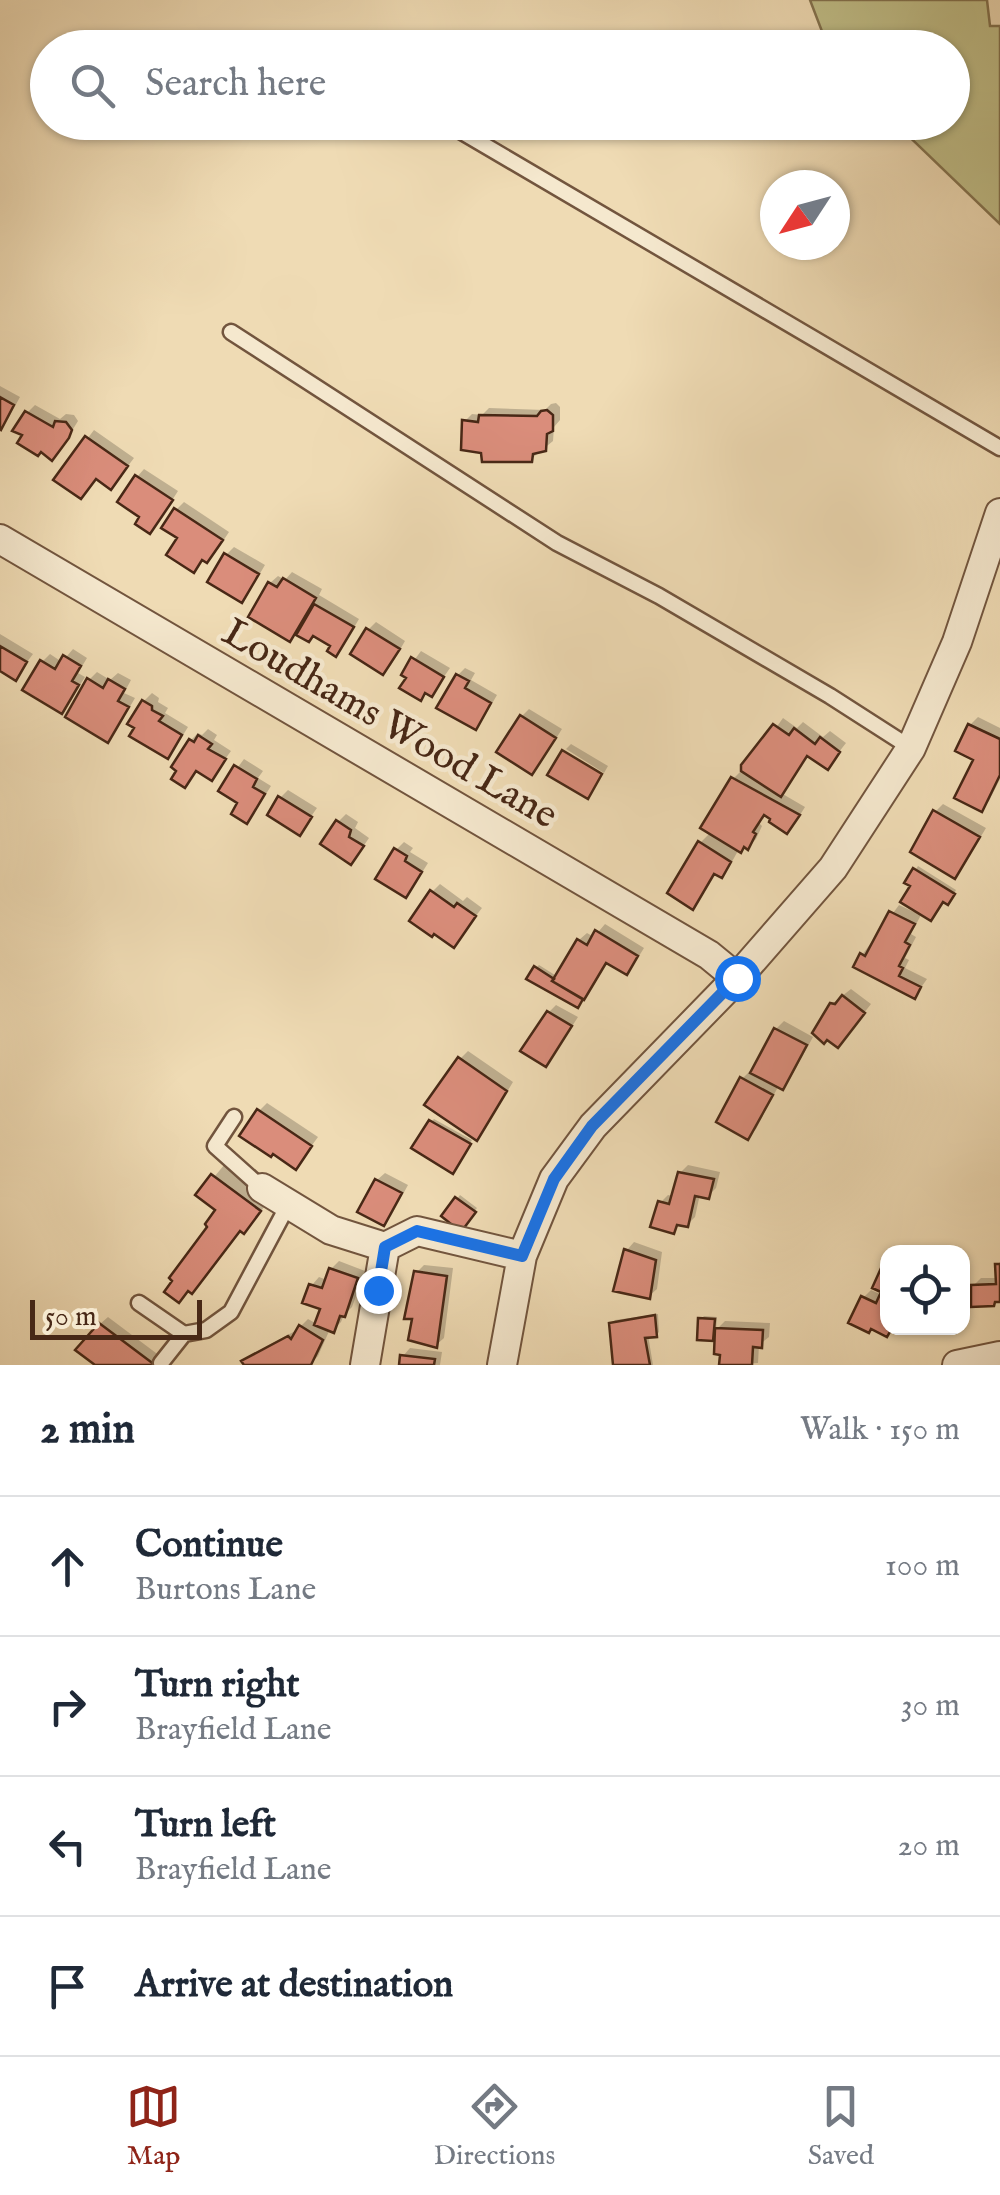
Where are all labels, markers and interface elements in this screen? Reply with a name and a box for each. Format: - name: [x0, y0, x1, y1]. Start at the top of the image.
- search box: [30, 30, 970, 140]
- icon: search: [65, 58, 120, 113]
- text: Search here: [145, 61, 326, 109]
- north arrow: [760, 170, 850, 260]
- street label: Loudhams Wood Lane: [212, 608, 566, 842]
- route start: [715, 956, 761, 1002]
- map controls: [880, 1245, 970, 1335]
- button: locate: [880, 1245, 970, 1335]
- route end: [356, 1268, 402, 1314]
- scale bar: [30, 1295, 202, 1340]
- text: 50 m: [45, 1300, 97, 1335]
- text: 2 min: [40, 1404, 135, 1457]
- text: Walk · 150 m: [800, 1410, 960, 1451]
- text: Continue: [135, 1522, 283, 1570]
- icon: ahead: [40, 1539, 95, 1594]
- text: 100 m: [885, 1546, 960, 1587]
- text: Burtons Lane: [135, 1570, 316, 1611]
- text: Turn right: [135, 1662, 299, 1710]
- icon: right: [40, 1679, 95, 1734]
- text: 30 m: [901, 1686, 960, 1727]
- text: Brayfield Lane: [135, 1710, 332, 1751]
- text: Turn left: [135, 1802, 276, 1850]
- icon: left: [40, 1819, 95, 1874]
- text: 20 m: [898, 1826, 960, 1867]
- text: Brayfield Lane: [135, 1850, 332, 1891]
- icon: arrive: [40, 1959, 95, 2014]
- text: Arrive at destination: [135, 1962, 453, 2010]
- tab: Map: [126, 2079, 181, 2174]
- tab: Directions: [433, 2079, 555, 2174]
- tab: Saved: [808, 2079, 874, 2174]

